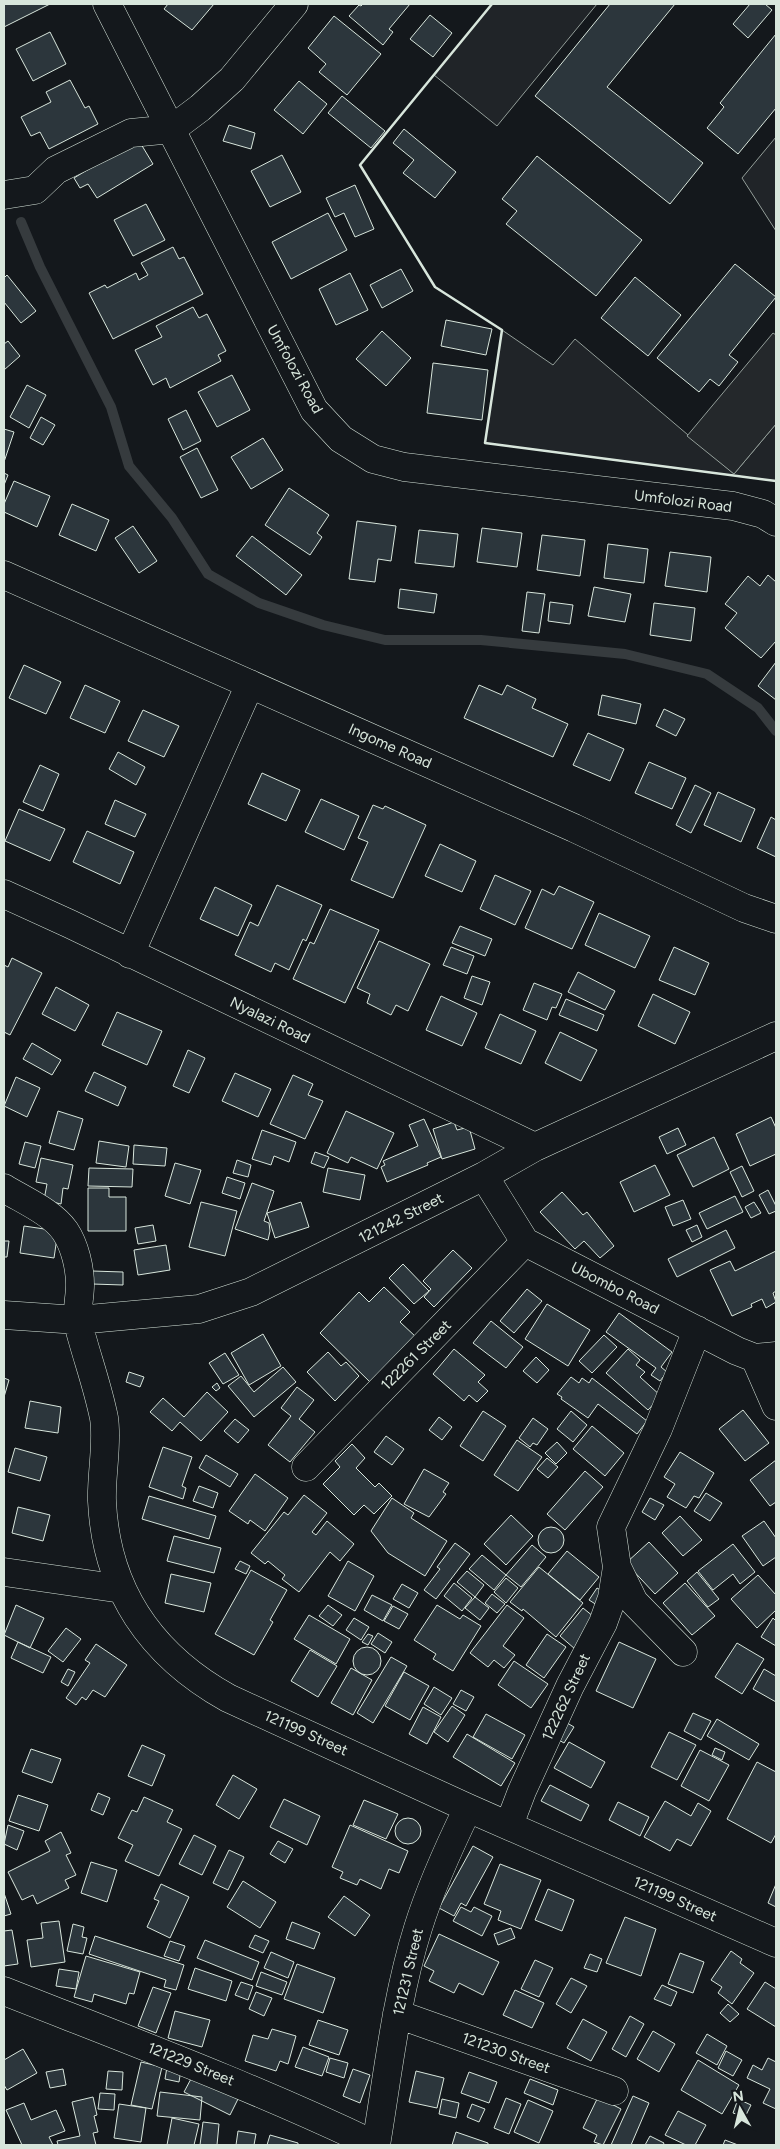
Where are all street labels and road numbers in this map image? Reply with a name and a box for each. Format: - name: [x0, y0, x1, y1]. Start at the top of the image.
- street label: Umfolozi Road: [263, 322, 327, 416]
- street label: Umfolozi Road: [633, 486, 733, 516]
- street label: Ingome Road: [346, 720, 434, 772]
- street label: Nyalazi Road: [227, 993, 313, 1047]
- street label: 121242 Street: [356, 1189, 447, 1247]
- street label: Ubombo Road: [568, 1258, 662, 1318]
- street label: 122261 Street: [377, 1316, 455, 1394]
- street label: 122262 Street: [538, 1650, 594, 1743]
- street label: 121199 Street: [261, 1707, 351, 1760]
- street label: 121199 Street: [630, 1873, 720, 1926]
- street label: 121231 Street: [389, 1926, 427, 2017]
- street label: 121230 Street: [459, 2029, 553, 2077]
- street label: 121229 Street: [145, 2038, 237, 2090]

